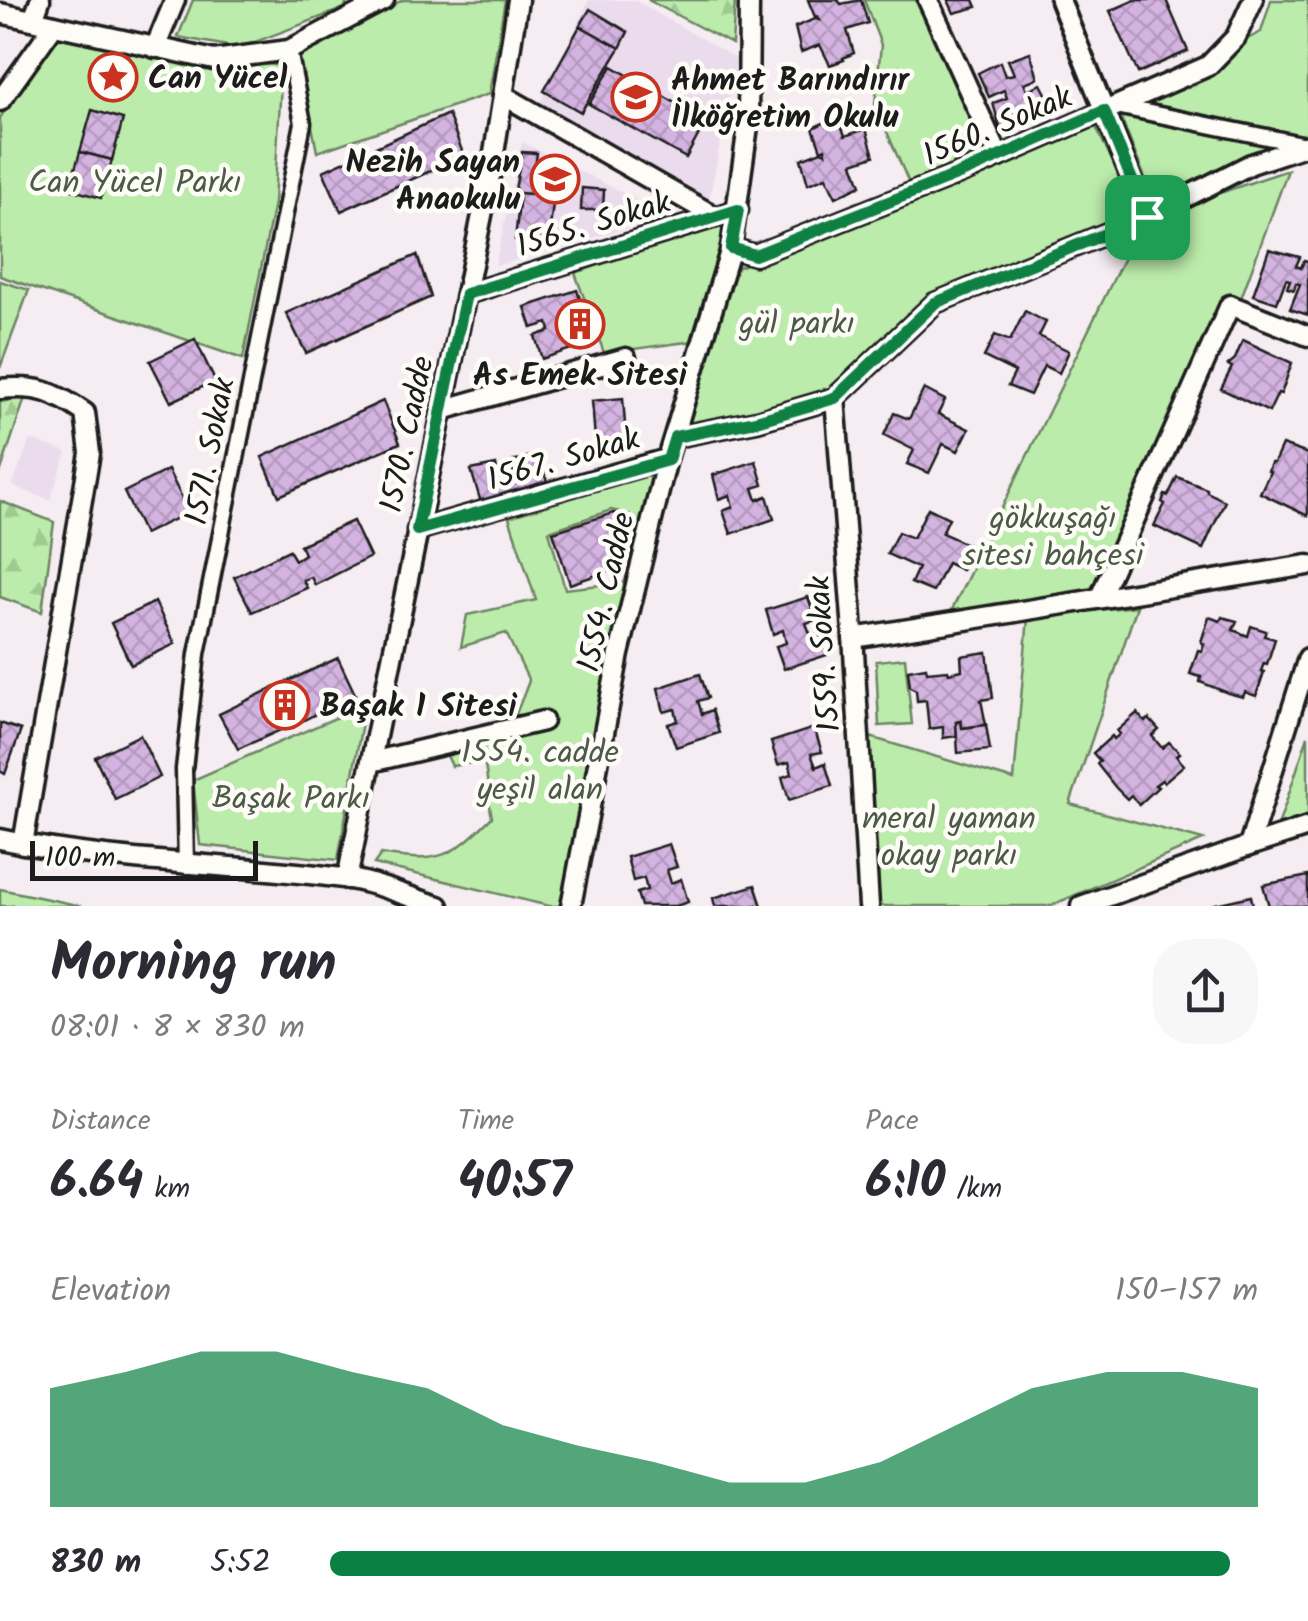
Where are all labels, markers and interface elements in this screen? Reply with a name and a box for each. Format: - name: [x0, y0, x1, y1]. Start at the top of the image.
- place icon: Can Yücel: [87, 51, 139, 103]
- place label: Can Yücel: [148, 54, 288, 105]
- place label: Ahmet Barındırır İlköğretim Okulu: [671, 56, 910, 144]
- school or university icon: Ahmet Barındırır İlköğretim Okulu: [610, 71, 662, 123]
- street label: 1560. Sokak: [915, 73, 1082, 182]
- place label: Nezih Sayan Anaokulu: [346, 138, 520, 226]
- school or university icon: Nezih Sayan Anaokulu: [529, 153, 581, 205]
- park label: Can Yücel Parkı: [28, 158, 242, 209]
- pin: [1105, 175, 1190, 260]
- street label: 1565. Sokak: [510, 177, 678, 273]
- icon: arrive: [1120, 190, 1175, 245]
- building icon: As Emek Sitesi: [554, 298, 606, 350]
- park label: gül parkı: [738, 299, 855, 350]
- street label: 1570. Cadde: [367, 351, 450, 518]
- place label: As Emek Sitesi: [473, 351, 688, 402]
- street label: 1571. Sokak: [172, 373, 251, 529]
- street label: 1567. Sokak: [481, 414, 647, 507]
- park label: gökkuşağı sitesi bahçesi: [962, 494, 1145, 582]
- street label: 1554. Cadde: [564, 507, 651, 678]
- street label: 1559. Sokak: [795, 573, 856, 734]
- building icon: Başak 1 Sitesi: [259, 679, 311, 731]
- place label: Başak 1 Sitesi: [320, 682, 518, 733]
- park label: 1554. cadde yeşil alan: [461, 728, 619, 816]
- park label: Başak Parkı: [212, 774, 370, 825]
- park label: meral yaman okay parkı: [862, 794, 1036, 882]
- scale bar: [30, 836, 258, 880]
- text: 100 m: [45, 836, 115, 881]
- text: Morning run: [50, 922, 337, 1009]
- button: share: [1153, 939, 1258, 1044]
- text: 08:01 · 8 × 830 m: [50, 1003, 305, 1054]
- text: Distance: [50, 1099, 151, 1144]
- text: Time: [458, 1099, 514, 1144]
- text: Pace: [865, 1099, 919, 1144]
- text: 6.64: [50, 1144, 143, 1224]
- text: 40:57: [458, 1144, 572, 1224]
- text: 6:10: [865, 1144, 945, 1224]
- text: km: [143, 1167, 190, 1212]
- text: /km: [945, 1167, 1002, 1212]
- text: Elevation: [50, 1266, 171, 1317]
- text: 150–157 m: [1115, 1266, 1258, 1317]
- text: 830 m: [50, 1538, 141, 1589]
- text: 5:52: [210, 1538, 271, 1589]

